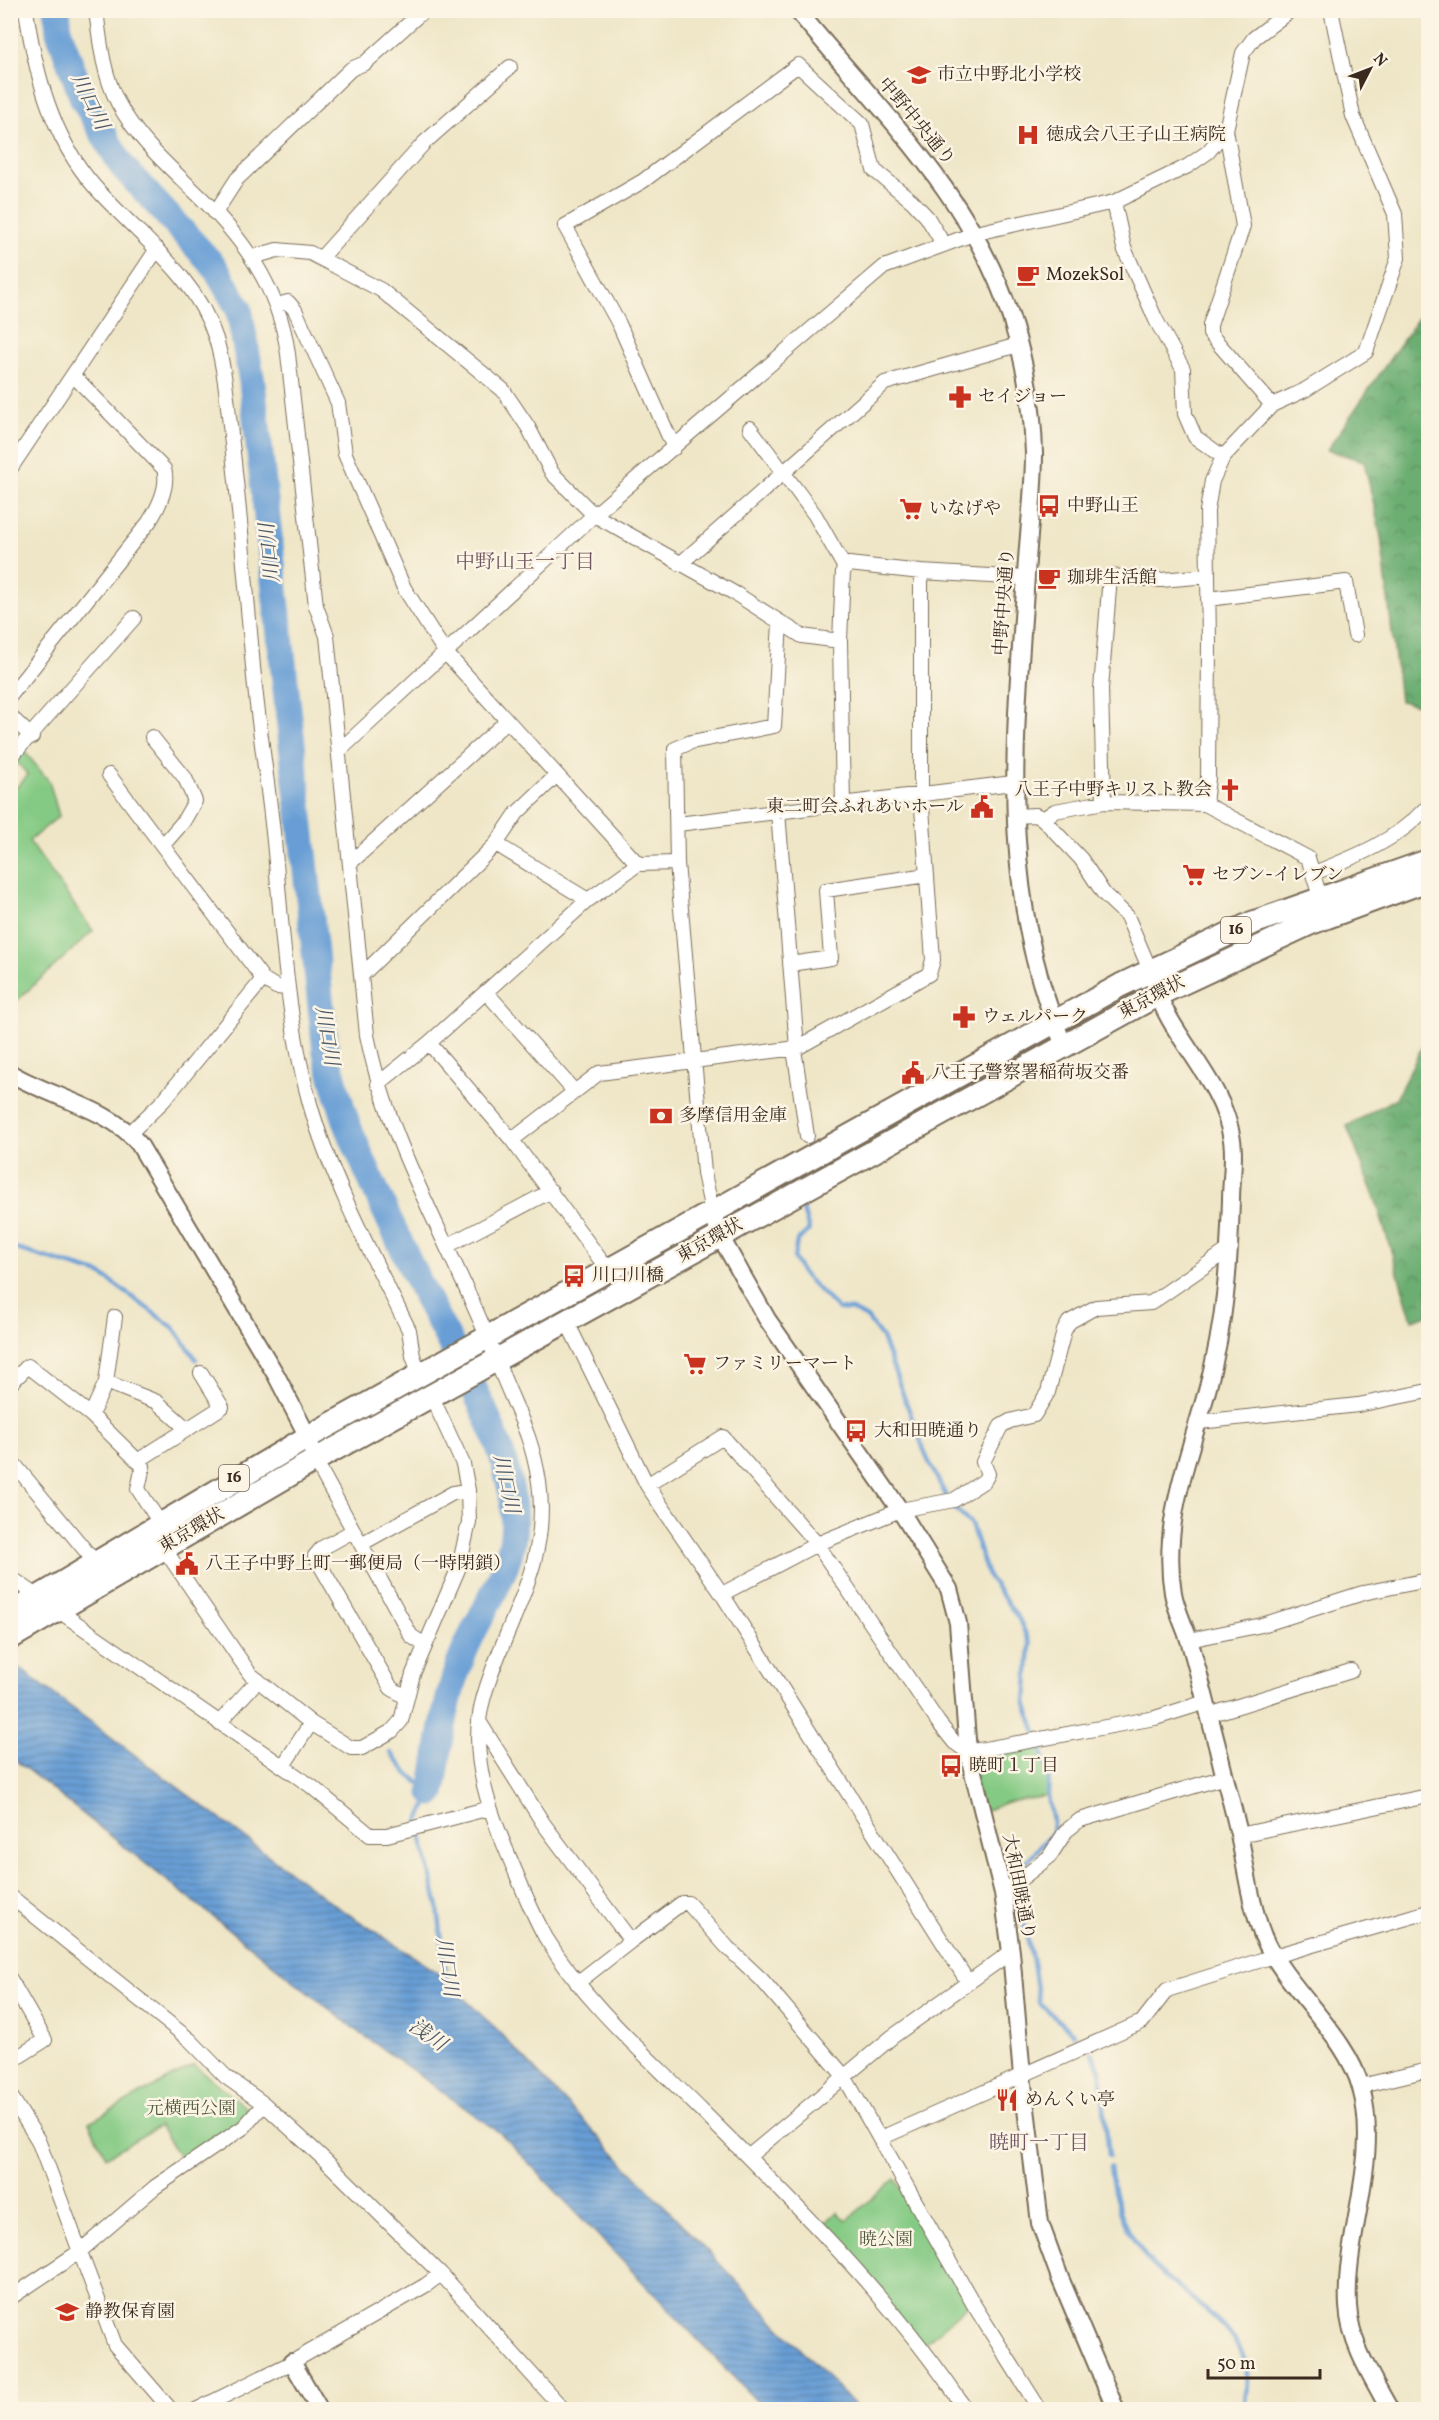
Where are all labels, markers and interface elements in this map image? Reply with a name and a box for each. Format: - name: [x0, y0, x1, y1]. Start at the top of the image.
- north arrow: [1340, 39, 1400, 99]
- text: N: [1368, 49, 1392, 72]
- school or university icon: 市立中野北小学校: [906, 62, 932, 88]
- place label: 市立中野北小学校: [937, 63, 1081, 88]
- water label: 川口川: [63, 69, 116, 137]
- street label: 中野中央通り: [872, 73, 960, 171]
- hospital icon: 徳成会八王子山王病院: [1015, 122, 1041, 148]
- place label: 徳成会八王子山王病院: [1046, 123, 1226, 148]
- cafe icon: MozekSol: [1015, 262, 1041, 288]
- place label: MozekSol: [1046, 263, 1124, 288]
- pharmacy icon: セイジョー: [947, 384, 973, 410]
- place label: セイジョー: [978, 385, 1067, 410]
- bus stop icon: 中野山王: [1036, 493, 1062, 519]
- place label: 中野山王: [1067, 494, 1139, 519]
- supermarket icon: いなげや: [898, 496, 924, 522]
- place label: いなげや: [929, 497, 1001, 522]
- water label: 川口川: [254, 520, 288, 584]
- street label: 中野中央通り: [989, 547, 1021, 657]
- district label: 中野山王一丁目: [455, 549, 595, 577]
- cafe icon: 珈琲生活館: [1036, 565, 1062, 591]
- place label: 珈琲生活館: [1067, 566, 1157, 591]
- church icon: 八王子中野キリスト教会: [1217, 777, 1243, 803]
- place label: 八王子中野キリスト教会: [1014, 778, 1212, 803]
- public building icon: 東二町会ふれあいホール: [969, 794, 995, 820]
- place label: 東二町会ふれあいホール: [766, 795, 964, 820]
- supermarket icon: セブン-イレブン: [1181, 862, 1207, 888]
- place label: セブン-イレブン: [1212, 863, 1344, 888]
- road number: 16: [1221, 917, 1251, 943]
- street label: 東京環状: [1114, 970, 1190, 1026]
- water label: 川口川: [307, 1004, 345, 1070]
- pharmacy icon: ウェルパーク: [951, 1004, 977, 1030]
- place label: ウェルパーク: [982, 1005, 1088, 1030]
- public building icon: 八王子警察署稲荷坂交番: [900, 1060, 926, 1086]
- place label: 八王子警察署稲荷坂交番: [931, 1061, 1129, 1086]
- bank icon: 多摩信用金庫: [648, 1103, 674, 1129]
- place label: 多摩信用金庫: [679, 1104, 787, 1129]
- street label: 東京環状: [672, 1213, 748, 1269]
- bus stop icon: 川口川橋: [561, 1263, 587, 1289]
- place label: 川口川橋: [592, 1264, 664, 1289]
- supermarket icon: ファミリーマート: [682, 1351, 708, 1377]
- place label: ファミリーマート: [713, 1352, 857, 1377]
- bus stop icon: 大和田暁通り: [843, 1418, 869, 1444]
- place label: 大和田暁通り: [874, 1419, 982, 1444]
- water label: 川口川: [485, 1452, 525, 1518]
- road number: 16: [219, 1465, 249, 1491]
- street label: 東京環状: [155, 1502, 229, 1560]
- public building icon: 八王子中野上町一郵便局（一時閉鎖）: [174, 1551, 200, 1577]
- place label: 八王子中野上町一郵便局（一時閉鎖）: [205, 1552, 511, 1577]
- bus stop icon: 暁町１丁目: [938, 1753, 964, 1779]
- place label: 暁町１丁目: [969, 1754, 1059, 1779]
- street label: 大和田暁通り: [995, 1832, 1041, 1942]
- water label: 川口川: [428, 1935, 464, 2001]
- water label: 浅川: [403, 2013, 453, 2060]
- restaurant icon: めんくい亭: [994, 2087, 1020, 2113]
- place label: めんくい亭: [1025, 2088, 1115, 2113]
- park label: 元横西公園: [146, 2097, 236, 2122]
- district label: 暁町一丁目: [989, 2130, 1089, 2158]
- park label: 暁公園: [859, 2228, 913, 2253]
- school or university icon: 静教保育園: [54, 2299, 80, 2325]
- place label: 静教保育園: [85, 2300, 175, 2325]
- scale bar: [1208, 2342, 1320, 2380]
- text: 50 m: [1217, 2352, 1256, 2377]

